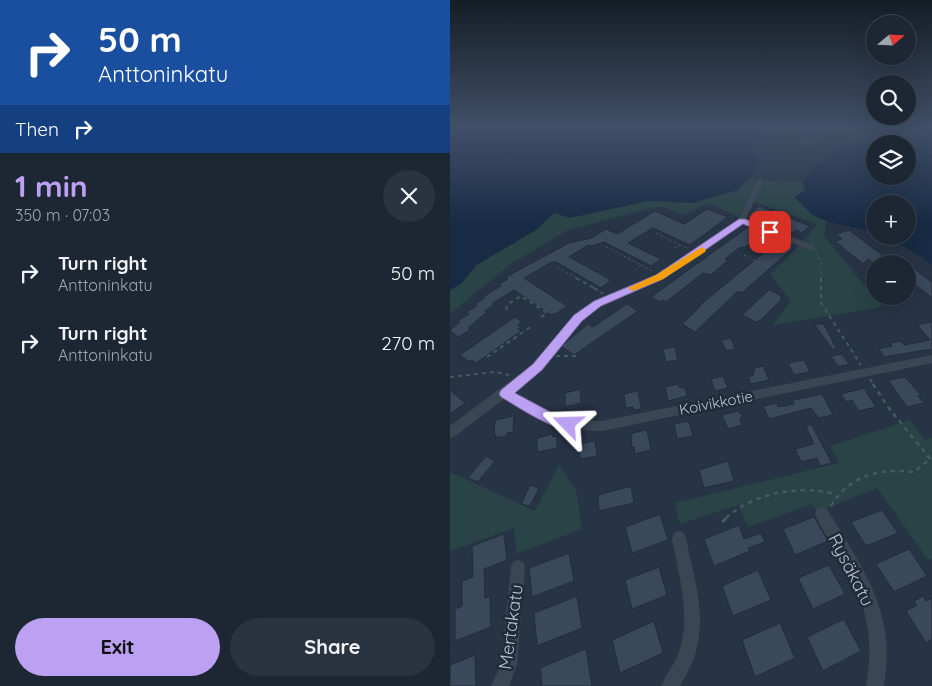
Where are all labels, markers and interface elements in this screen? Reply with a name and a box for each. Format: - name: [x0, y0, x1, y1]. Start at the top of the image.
- north arrow: [866, 15, 916, 65]
- map controls: [866, 15, 916, 305]
- text: 50 m: [98, 17, 182, 61]
- icon: right: [15, 20, 80, 85]
- text: Anttoninkatu: [98, 60, 228, 88]
- button: search: [866, 75, 916, 125]
- icon: right: [69, 115, 97, 143]
- text: Then: [15, 117, 59, 141]
- button: layers: [866, 135, 916, 185]
- text: 1 min: [15, 167, 88, 205]
- button: close: [383, 170, 435, 222]
- button: +: [866, 195, 916, 245]
- text: 350 m · 07:03: [15, 205, 110, 225]
- pin: [749, 211, 791, 253]
- icon: arrive: [756, 218, 784, 246]
- text: Turn right: [58, 251, 147, 275]
- button: −: [866, 255, 916, 305]
- icon: right: [15, 259, 43, 287]
- text: 50 m: [391, 261, 435, 285]
- text: Anttoninkatu: [58, 275, 153, 295]
- text: Turn right: [58, 321, 147, 345]
- icon: right: [15, 329, 43, 357]
- text: 270 m: [381, 331, 435, 355]
- text: Anttoninkatu: [58, 345, 153, 365]
- street label: Koivikkotie: [677, 386, 754, 419]
- position arrow: [541, 397, 593, 449]
- street label: Rysäkatu: [823, 530, 879, 610]
- street label: Mertakatu: [493, 583, 528, 671]
- button: Exit: [15, 618, 220, 676]
- button: Share: [230, 618, 435, 676]

